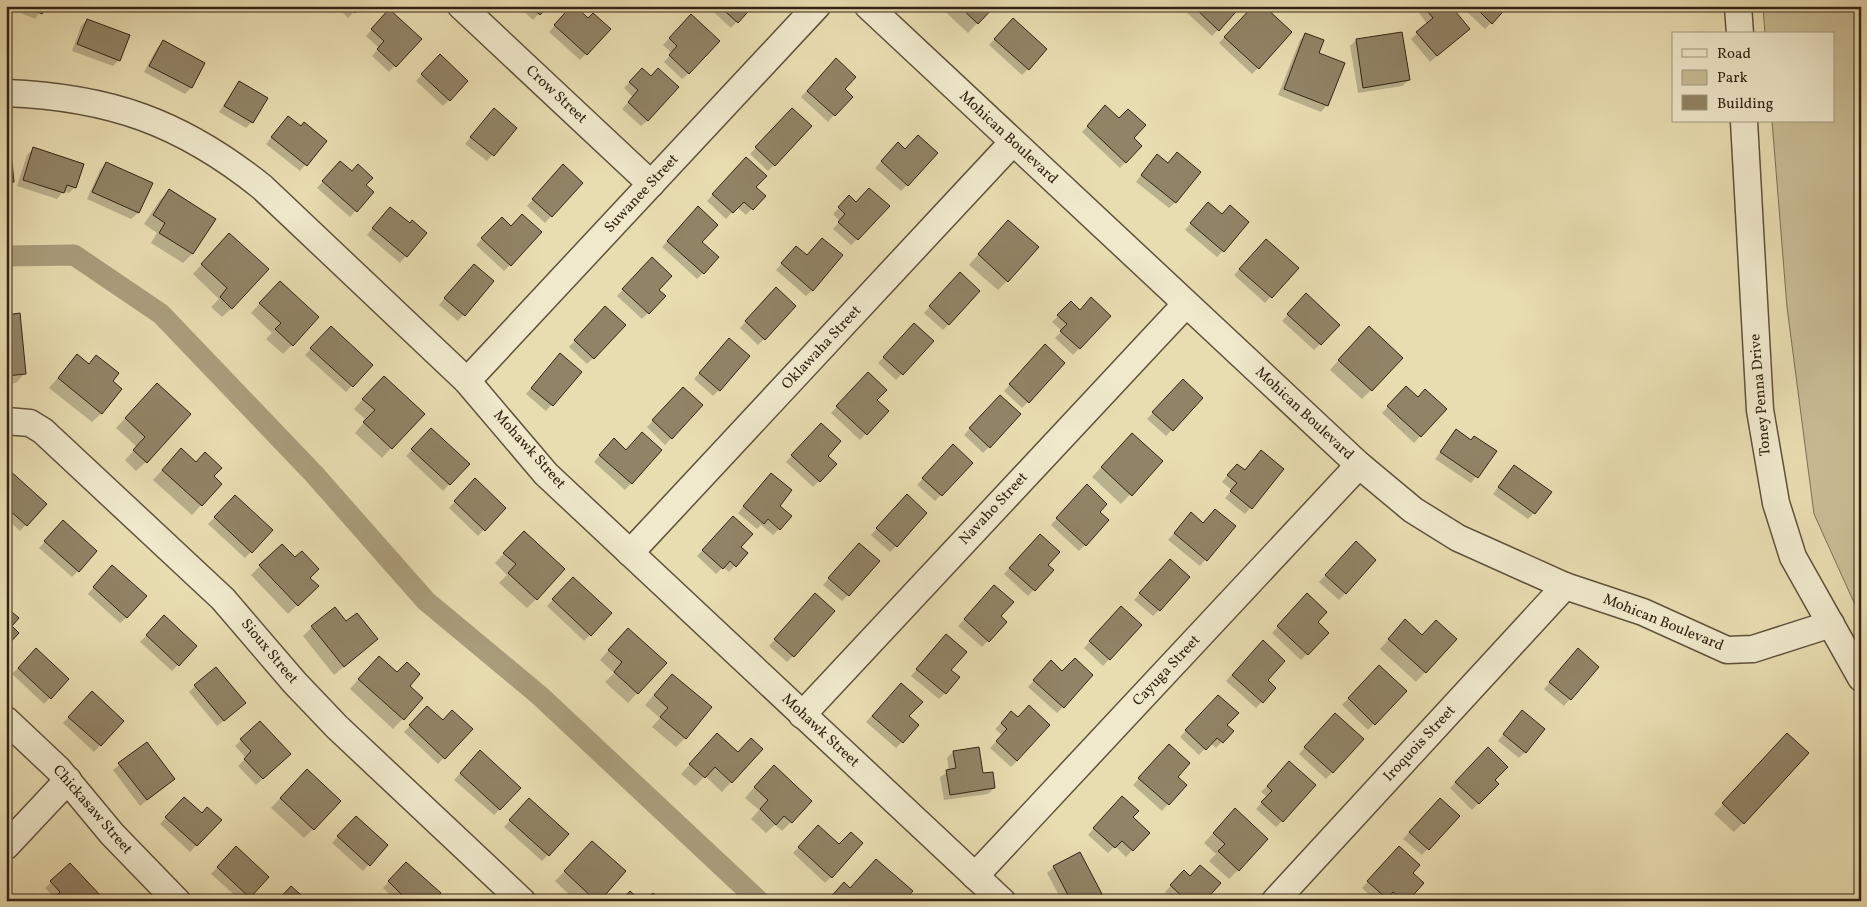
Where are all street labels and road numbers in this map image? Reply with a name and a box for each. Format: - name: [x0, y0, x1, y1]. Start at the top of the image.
- street label: Crow Street: [521, 61, 591, 129]
- street label: Mohican Boulevard: [954, 87, 1062, 189]
- street label: Suwanee Street: [600, 150, 684, 238]
- street label: Oklawaha Street: [777, 301, 867, 395]
- street label: Toney Penna Drive: [1745, 333, 1777, 457]
- street label: Mohican Boulevard: [1250, 363, 1358, 465]
- street label: Mohawk Street: [488, 406, 570, 494]
- street label: Navaho Street: [955, 468, 1033, 550]
- street label: Mohican Boulevard: [1600, 589, 1726, 657]
- street label: Sioux Street: [235, 615, 303, 689]
- street label: Cayuga Street: [1128, 631, 1206, 711]
- street label: Mohawk Street: [776, 689, 864, 773]
- street label: Iroquois Street: [1379, 701, 1461, 787]
- street label: Chickasaw Street: [47, 761, 137, 859]

